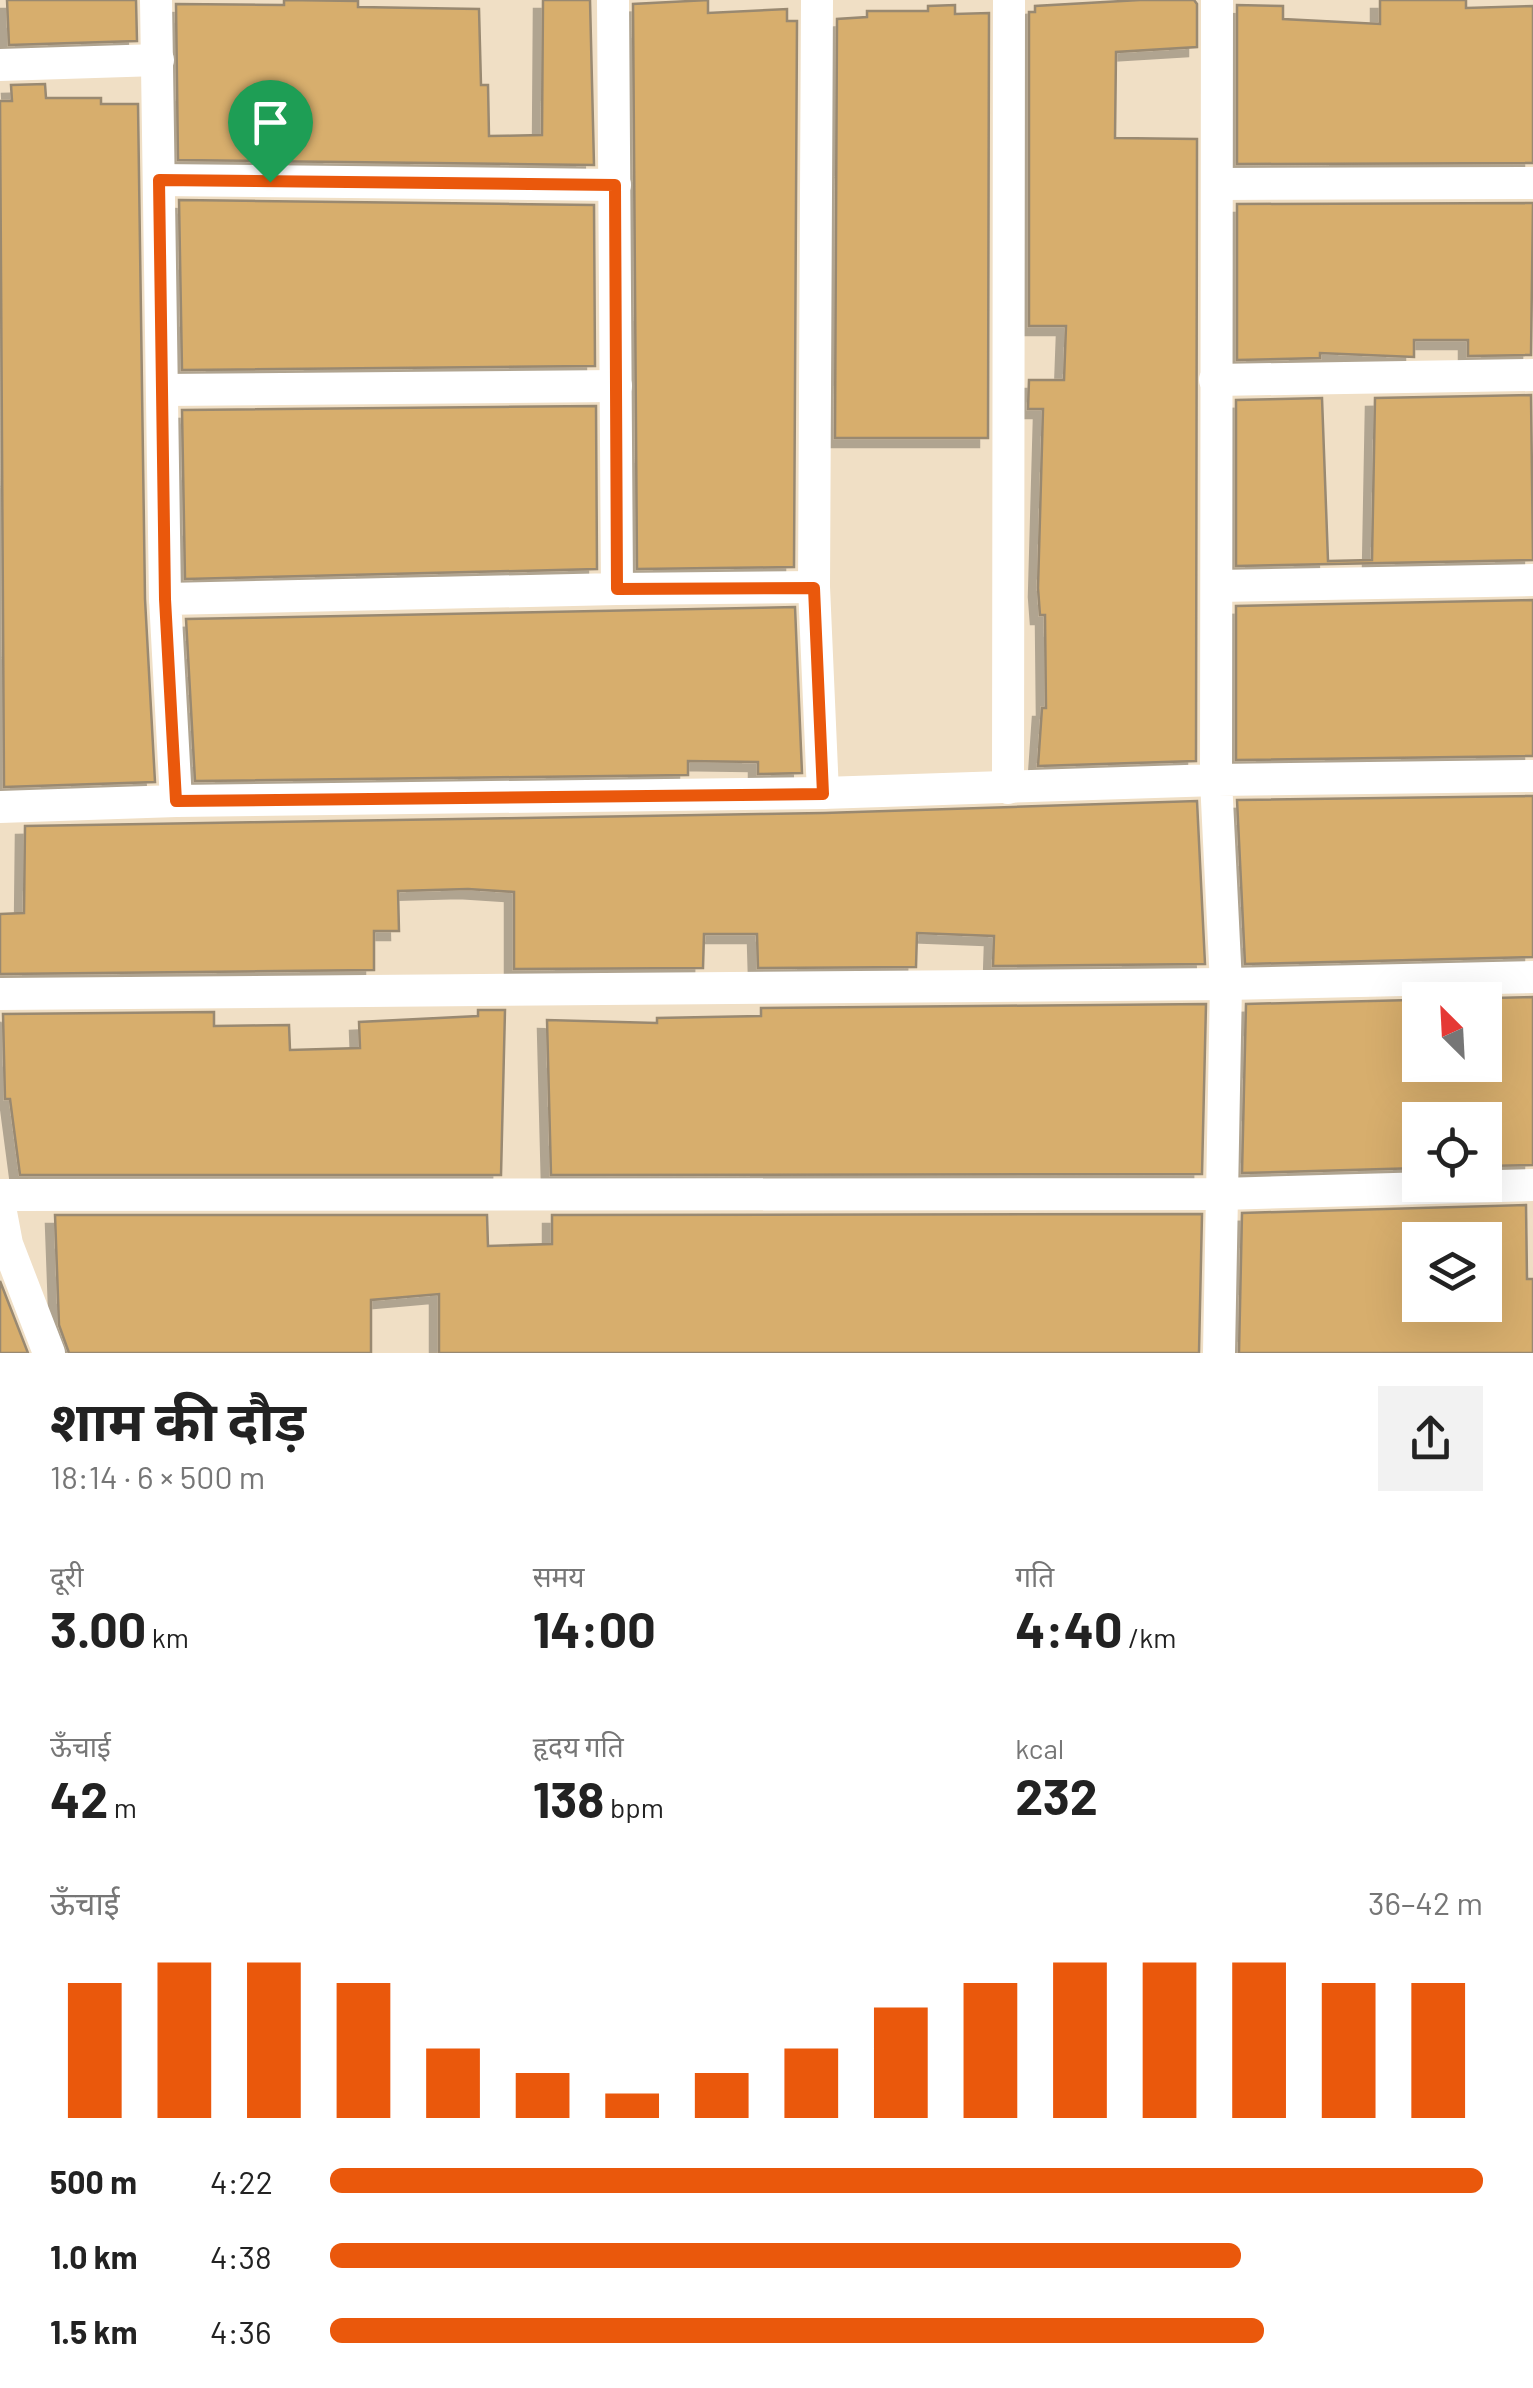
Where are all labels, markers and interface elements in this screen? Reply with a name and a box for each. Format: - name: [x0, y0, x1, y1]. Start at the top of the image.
- pin: [228, 80, 313, 183]
- icon: arrive: [243, 95, 298, 150]
- north arrow: [1402, 982, 1502, 1082]
- map controls: [1402, 982, 1502, 1322]
- button: locate: [1402, 1102, 1502, 1202]
- button: layers: [1402, 1222, 1502, 1322]
- text: शाम की दौड़: [50, 1386, 306, 1452]
- button: share: [1378, 1386, 1483, 1491]
- text: 18:14 · 6 × 500 m: [50, 1457, 265, 1495]
- text: दूरी: [50, 1559, 84, 1593]
- text: समय: [533, 1559, 585, 1593]
- text: गति: [1015, 1559, 1054, 1593]
- text: 3.00: [50, 1598, 146, 1658]
- text: 14:00: [533, 1598, 656, 1658]
- text: 4:40: [1015, 1598, 1123, 1658]
- text: km: [146, 1620, 189, 1654]
- text: /km: [1123, 1620, 1177, 1654]
- text: ऊँचाई: [50, 1729, 111, 1763]
- text: हृदय गति: [533, 1729, 624, 1763]
- text: kcal: [1015, 1731, 1064, 1765]
- text: 232: [1015, 1765, 1098, 1825]
- text: 42: [50, 1768, 108, 1828]
- text: 138: [533, 1768, 604, 1828]
- text: m: [108, 1790, 137, 1824]
- text: bpm: [604, 1790, 664, 1824]
- text: ऊँचाई: [50, 1883, 119, 1921]
- text: 36–42 m: [1368, 1883, 1483, 1921]
- text: 500 m: [50, 2162, 137, 2200]
- text: 4:22: [210, 2162, 273, 2200]
- text: 1.0 km: [50, 2237, 138, 2275]
- text: 4:38: [210, 2237, 272, 2275]
- text: 1.5 km: [50, 2312, 137, 2350]
- text: 4:36: [210, 2312, 271, 2350]

